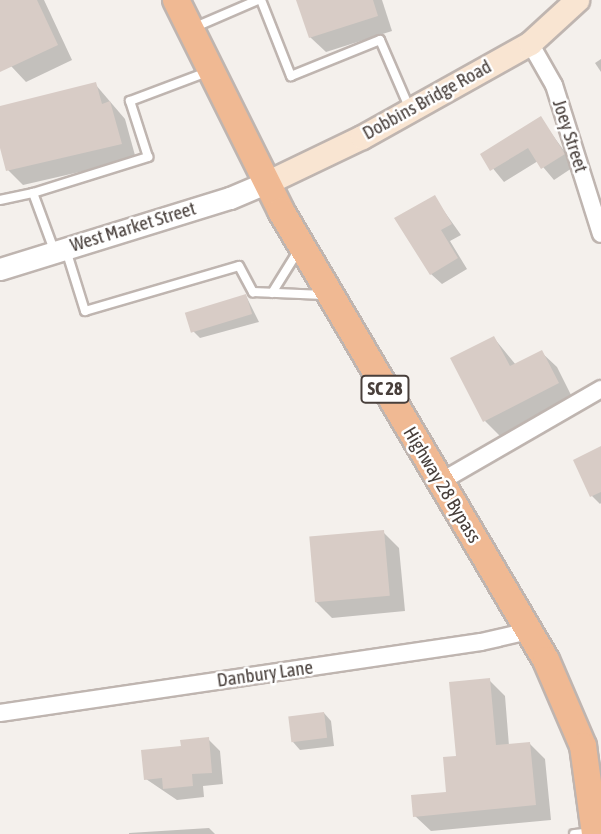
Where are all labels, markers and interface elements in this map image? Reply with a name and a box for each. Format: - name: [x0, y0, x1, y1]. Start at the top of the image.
- street label: Dobbins Bridge Road: [359, 55, 495, 145]
- street label: Joey Street: [547, 97, 593, 175]
- street label: West Market Street: [67, 197, 199, 257]
- road number: SC 28: [359, 374, 411, 404]
- street label: Highway 28 Bypass: [398, 423, 486, 547]
- street label: Danbury Lane: [215, 656, 315, 692]

